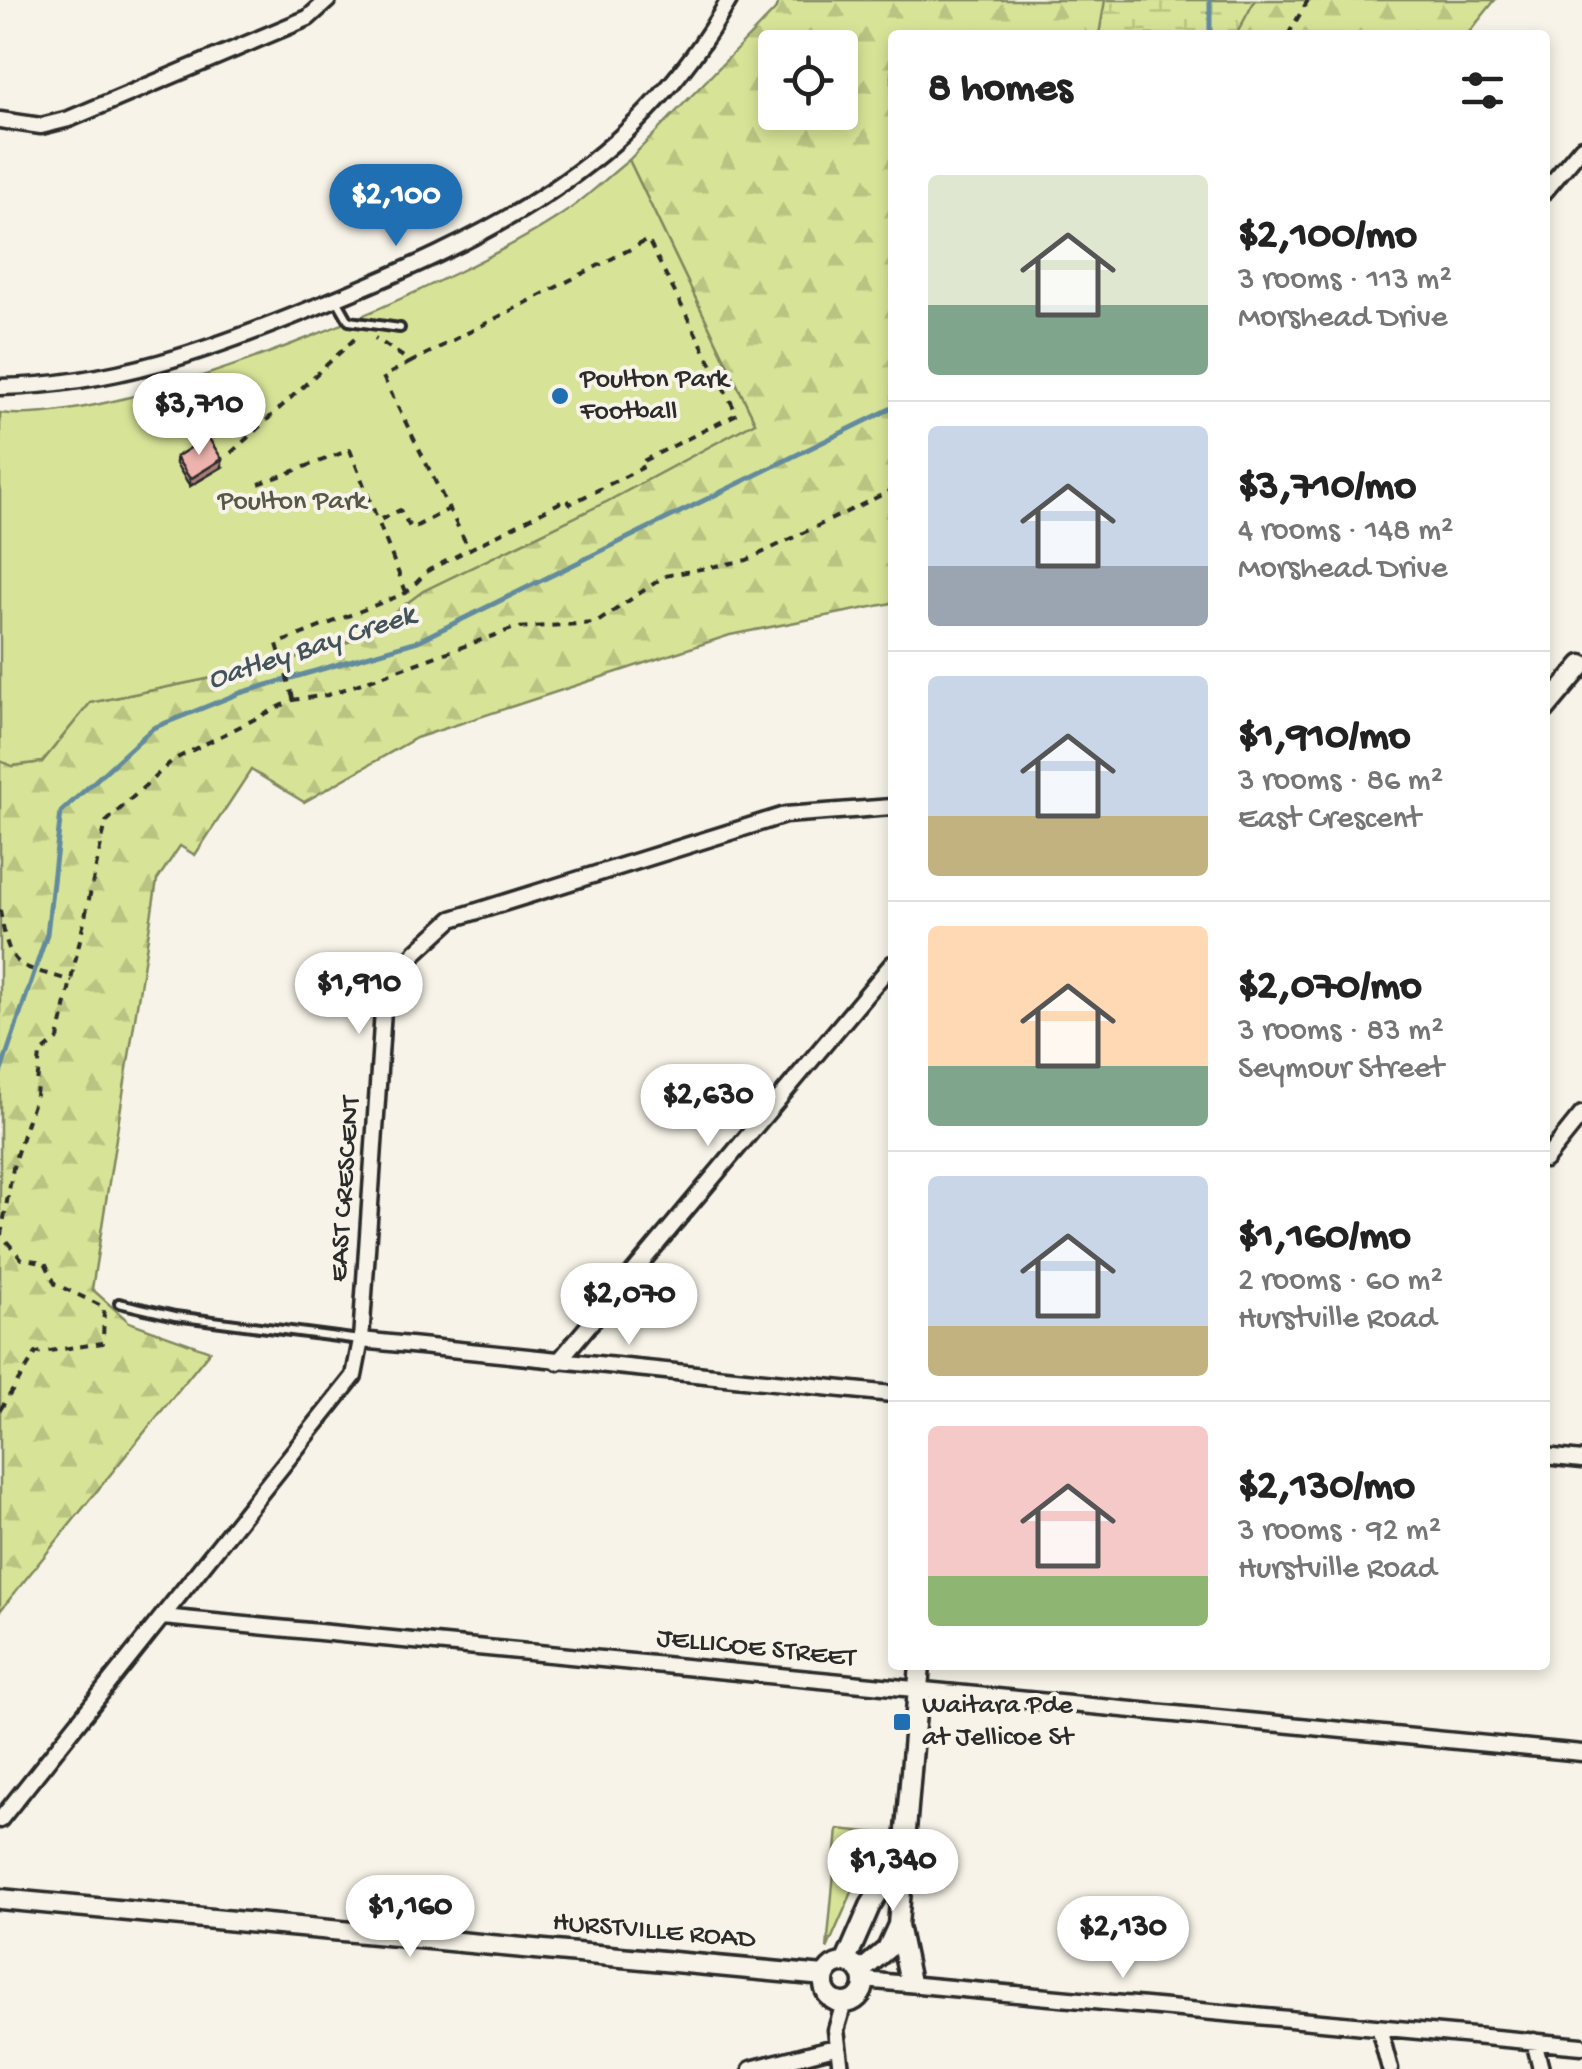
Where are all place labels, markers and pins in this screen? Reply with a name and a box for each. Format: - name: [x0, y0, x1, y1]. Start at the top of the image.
- pin: $2,100: [315, 164, 477, 249]
- place label: Poulton Park Football: [579, 364, 731, 429]
- pin: $3,710: [118, 373, 280, 458]
- marker: Poulton Park Football: [549, 385, 571, 407]
- pin: $1,910: [278, 952, 440, 1037]
- pin: $2,630: [627, 1064, 789, 1149]
- pin: $2,070: [548, 1263, 710, 1348]
- place label: Waitara Pde at Jellicoe St: [922, 1690, 1075, 1755]
- marker: Waitara Pde at Jellicoe St: [891, 1711, 913, 1733]
- pin: $1,340: [812, 1829, 974, 1914]
- pin: $1,160: [329, 1875, 491, 1960]
- pin: $2,130: [1042, 1896, 1204, 1981]

